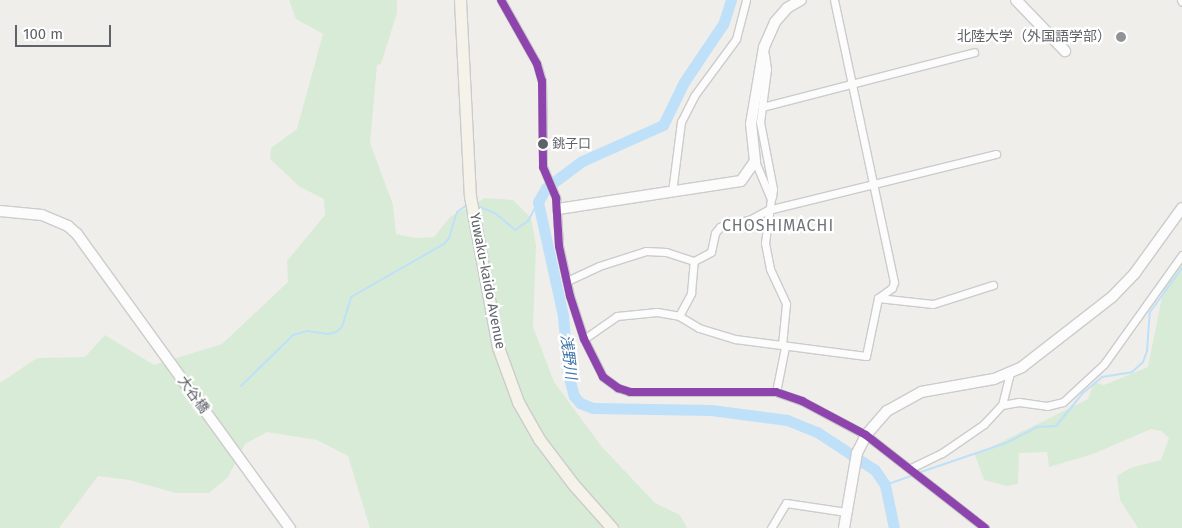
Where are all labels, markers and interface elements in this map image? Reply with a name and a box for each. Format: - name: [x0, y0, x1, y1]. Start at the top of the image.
- scale bar: [18, 15, 114, 47]
- text: 100 m: [23, 25, 63, 43]
- place label: 北陸大学（外国語学部）: [957, 29, 1111, 45]
- marker: 北陸大学（外国語学部）: [1115, 31, 1127, 43]
- place label: 銚子口: [552, 136, 591, 152]
- marker: 銚子口: [538, 139, 548, 149]
- street label: Yuwaku-kaido Avenue: [466, 211, 508, 351]
- district label: CHOSHIMACHI: [721, 216, 835, 236]
- water label: 浅野川: [556, 334, 580, 380]
- street label: 大谷橋: [174, 373, 212, 417]

